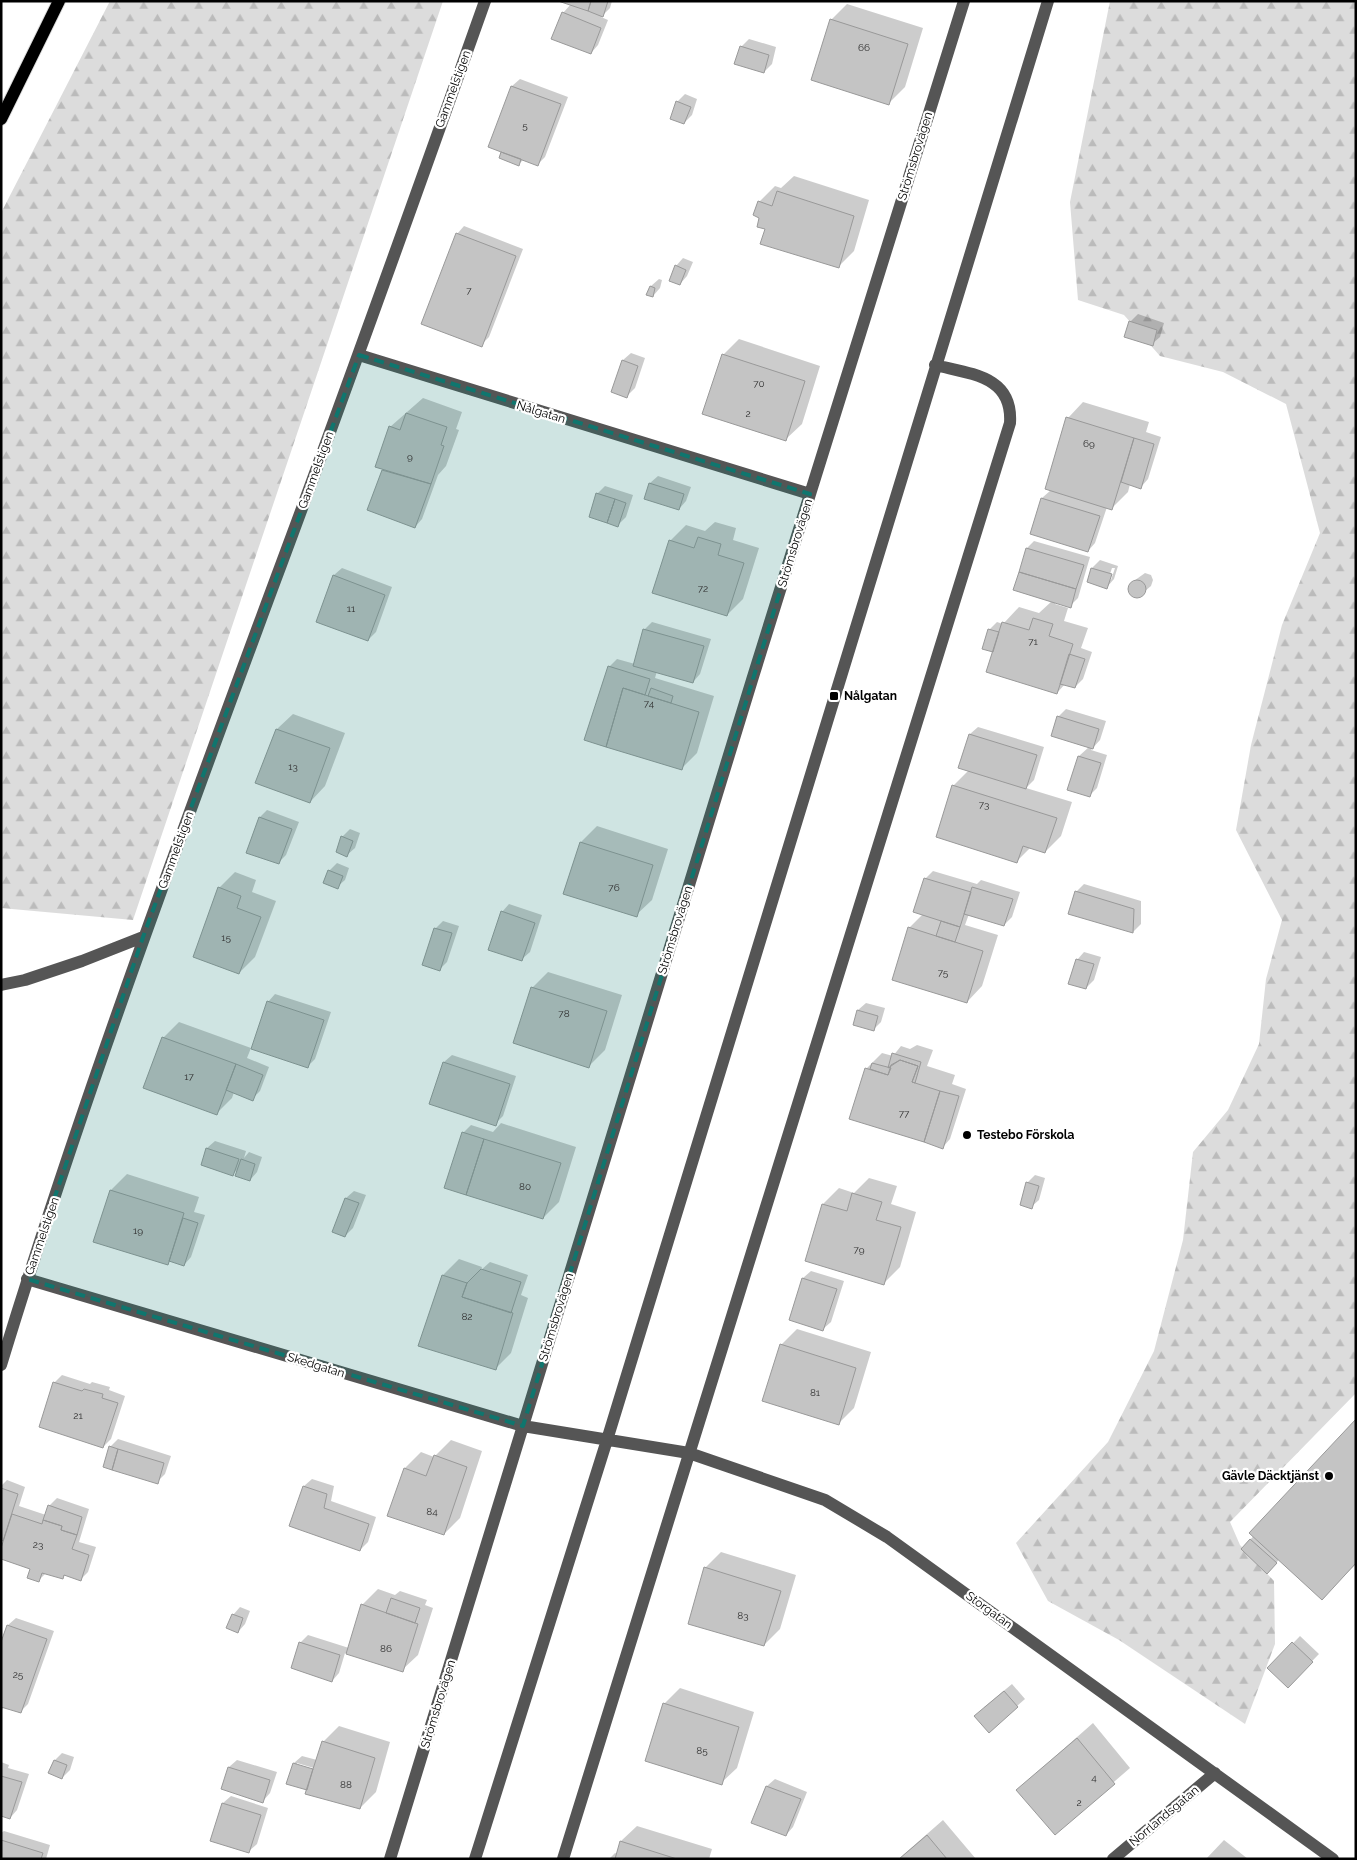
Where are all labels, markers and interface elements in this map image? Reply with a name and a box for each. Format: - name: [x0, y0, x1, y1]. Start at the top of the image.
- house number: 66: [858, 42, 870, 53]
- street label: Gammelstigen: [433, 48, 473, 130]
- street label: Strömsbrovägen: [895, 110, 935, 202]
- house number: 5: [522, 120, 528, 131]
- house number: 7: [466, 285, 472, 296]
- house number: 70: [753, 378, 765, 389]
- street label: Nålgatan: [515, 398, 567, 426]
- house number: 2: [745, 408, 751, 419]
- street label: Gammelstigen: [296, 429, 336, 511]
- house number: 69: [1083, 438, 1095, 449]
- house number: 9: [407, 451, 413, 462]
- street label: Strömsbrovägen: [775, 497, 815, 589]
- house number: 72: [698, 583, 708, 594]
- house number: 11: [347, 603, 356, 614]
- house number: 71: [1028, 636, 1039, 647]
- place label: Nålgatan: [844, 689, 897, 703]
- marker: Nålgatan: [828, 690, 840, 702]
- house number: 74: [644, 698, 655, 709]
- house number: 13: [288, 761, 298, 772]
- house number: 73: [979, 799, 989, 810]
- street label: Gammelstigen: [156, 809, 196, 891]
- house number: 76: [608, 882, 620, 893]
- street label: Strömsbrovägen: [655, 884, 695, 976]
- house number: 15: [221, 932, 231, 943]
- house number: 75: [938, 967, 949, 978]
- house number: 78: [558, 1008, 570, 1019]
- house number: 17: [184, 1071, 194, 1082]
- house number: 77: [899, 1108, 910, 1119]
- place label: Testebo Förskola: [977, 1128, 1075, 1142]
- marker: Testebo Förskola: [961, 1129, 973, 1141]
- house number: 80: [519, 1181, 531, 1192]
- street label: Gammelstigen: [22, 1195, 62, 1277]
- house number: 19: [133, 1225, 143, 1236]
- house number: 79: [853, 1244, 865, 1255]
- street label: Strömsbrovägen: [536, 1271, 576, 1363]
- house number: 82: [461, 1311, 473, 1322]
- street label: Skedgatan: [286, 1350, 346, 1380]
- house number: 81: [810, 1387, 821, 1398]
- house number: 21: [73, 1410, 83, 1421]
- place label: Gävle Däcktjänst: [1222, 1469, 1319, 1483]
- marker: Gävle Däcktjänst: [1323, 1470, 1335, 1482]
- house number: 84: [426, 1506, 438, 1517]
- house number: 23: [33, 1539, 43, 1550]
- street label: Storgatan: [963, 1589, 1015, 1631]
- house number: 83: [737, 1610, 749, 1621]
- house number: 86: [380, 1643, 392, 1654]
- street label: Strömsbrovägen: [418, 1658, 458, 1750]
- house number: 25: [13, 1669, 24, 1680]
- house number: 85: [696, 1745, 708, 1756]
- house number: 4: [1091, 1772, 1097, 1783]
- house number: 88: [340, 1779, 352, 1790]
- street label: Norrlandsgatan: [1126, 1783, 1202, 1849]
- house number: 2: [1076, 1797, 1082, 1808]

